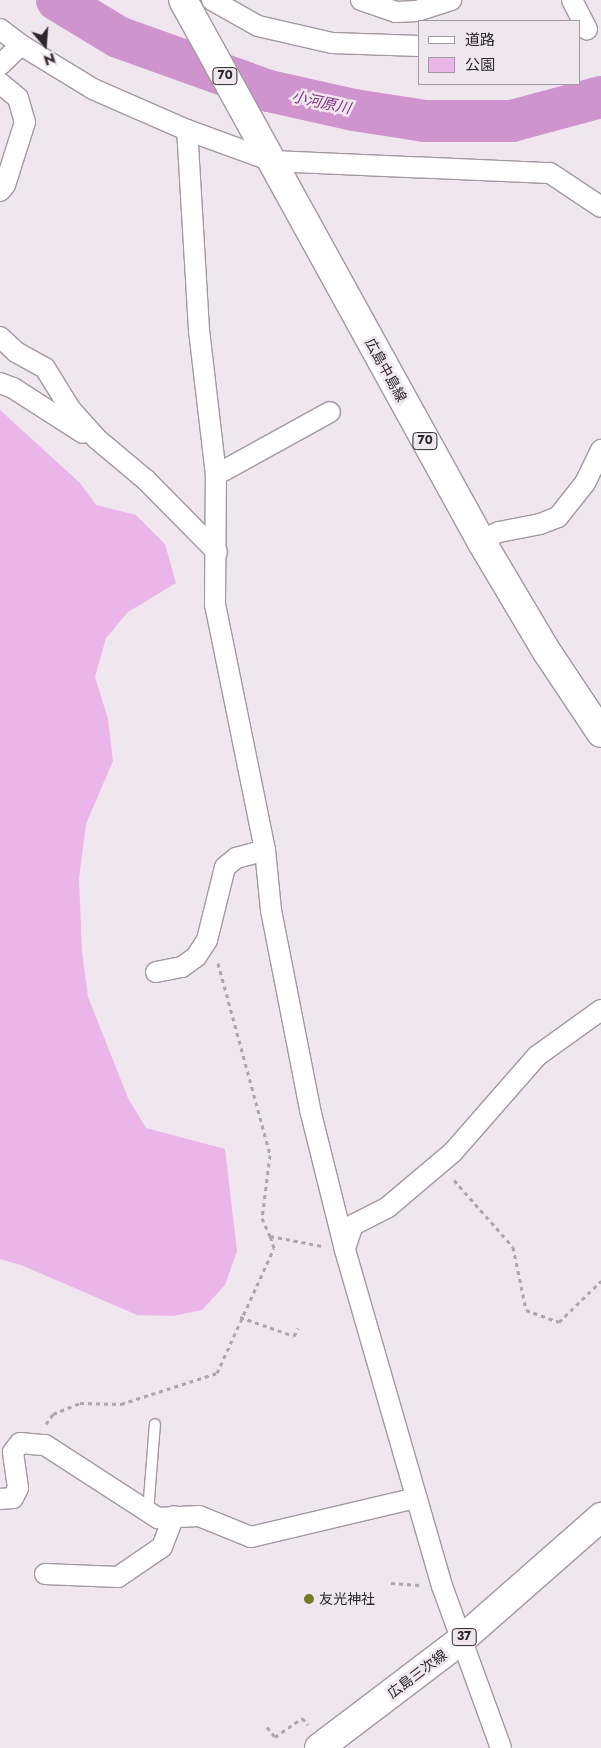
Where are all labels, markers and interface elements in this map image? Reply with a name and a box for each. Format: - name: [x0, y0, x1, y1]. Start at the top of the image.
- north arrow: [20, 20, 70, 70]
- legend: [418, 20, 581, 85]
- text: 道路: [465, 29, 495, 51]
- text: N: [41, 48, 58, 70]
- text: 公園: [465, 54, 495, 76]
- road number: 70: [211, 66, 239, 85]
- water label: 小河原川: [290, 88, 352, 118]
- street label: 広島中島線: [362, 335, 410, 405]
- road number: 70: [411, 432, 439, 451]
- place label: 友光神社: [319, 1591, 375, 1607]
- marker: 友光神社: [303, 1593, 315, 1605]
- road number: 37: [452, 1628, 476, 1646]
- street label: 広島三次線: [384, 1646, 450, 1702]

